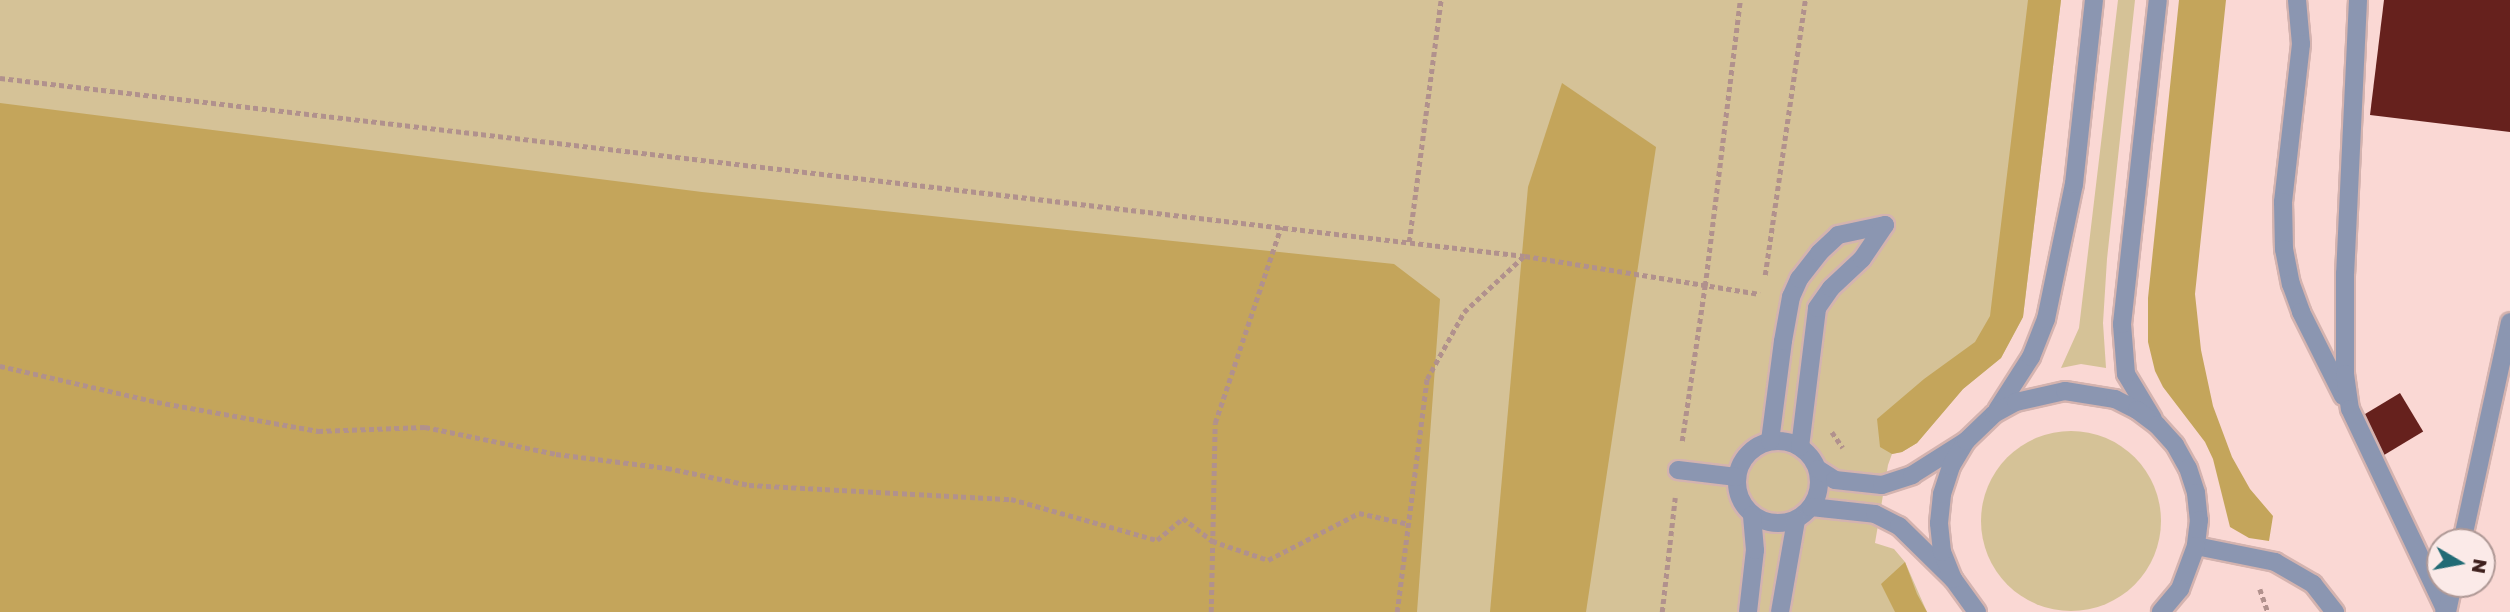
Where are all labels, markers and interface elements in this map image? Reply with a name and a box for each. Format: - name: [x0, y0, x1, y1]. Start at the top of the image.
- north arrow: [2426, 528, 2496, 598]
- text: N: [2468, 557, 2493, 575]

